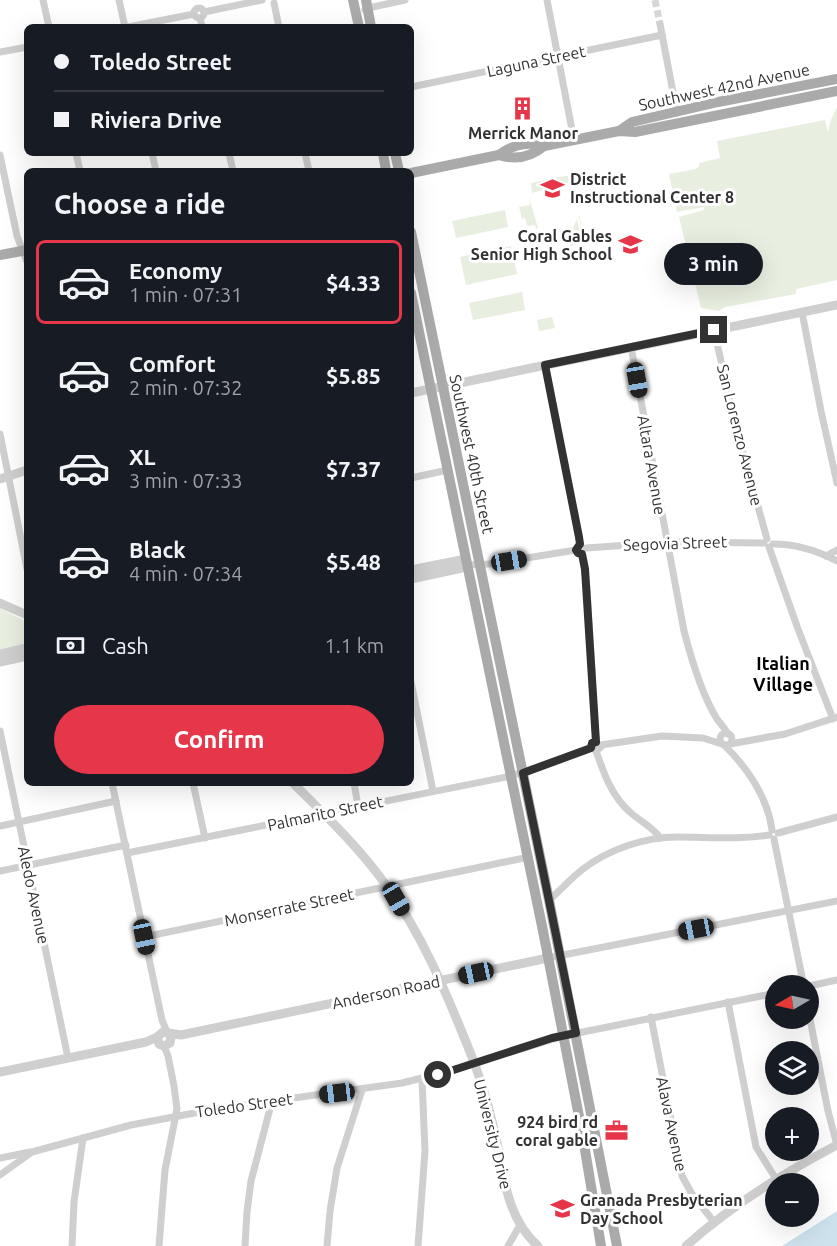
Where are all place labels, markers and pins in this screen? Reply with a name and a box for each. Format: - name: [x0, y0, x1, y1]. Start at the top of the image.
- building icon: Merrick Manor: [510, 95, 536, 121]
- place label: Merrick Manor: [468, 124, 579, 142]
- place label: District Instructional Center 8: [570, 170, 734, 206]
- school or university icon: District Instructional Center 8: [539, 175, 565, 201]
- place label: Coral Gables Senior High School: [471, 227, 612, 263]
- school or university icon: Coral Gables Senior High School: [617, 232, 643, 258]
- place label: 924 bird rd coral gable: [515, 1113, 598, 1149]
- office icon: 924 bird rd coral gable: [603, 1118, 629, 1144]
- place label: Granada Presbyterian Day School: [580, 1191, 743, 1227]
- school or university icon: Granada Presbyterian Day School: [549, 1196, 575, 1222]

